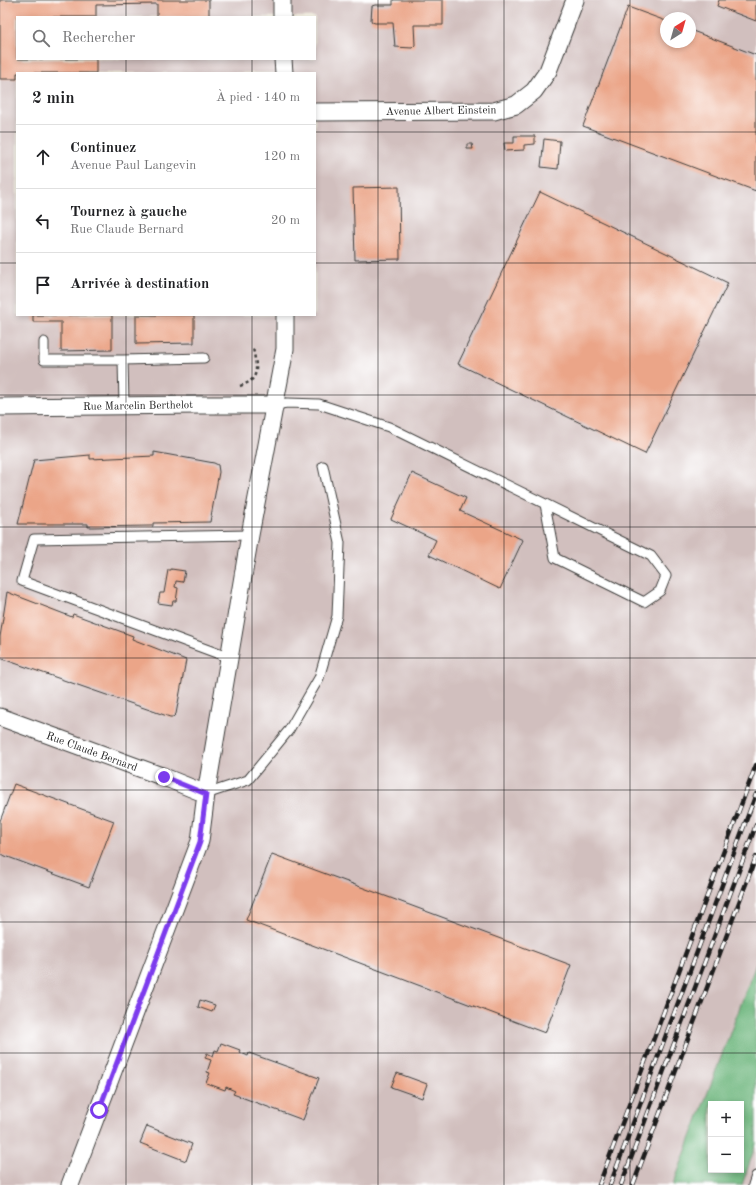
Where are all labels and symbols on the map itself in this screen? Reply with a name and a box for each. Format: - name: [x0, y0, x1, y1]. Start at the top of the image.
- north arrow: [660, 12, 696, 48]
- street label: Avenue Albert Einstein: [386, 105, 496, 118]
- street label: Rue Marcelin Berthelot: [83, 400, 193, 413]
- street label: Rue Claude Bernard: [44, 731, 139, 774]
- route end: [155, 768, 173, 786]
- route start: [90, 1101, 108, 1119]

